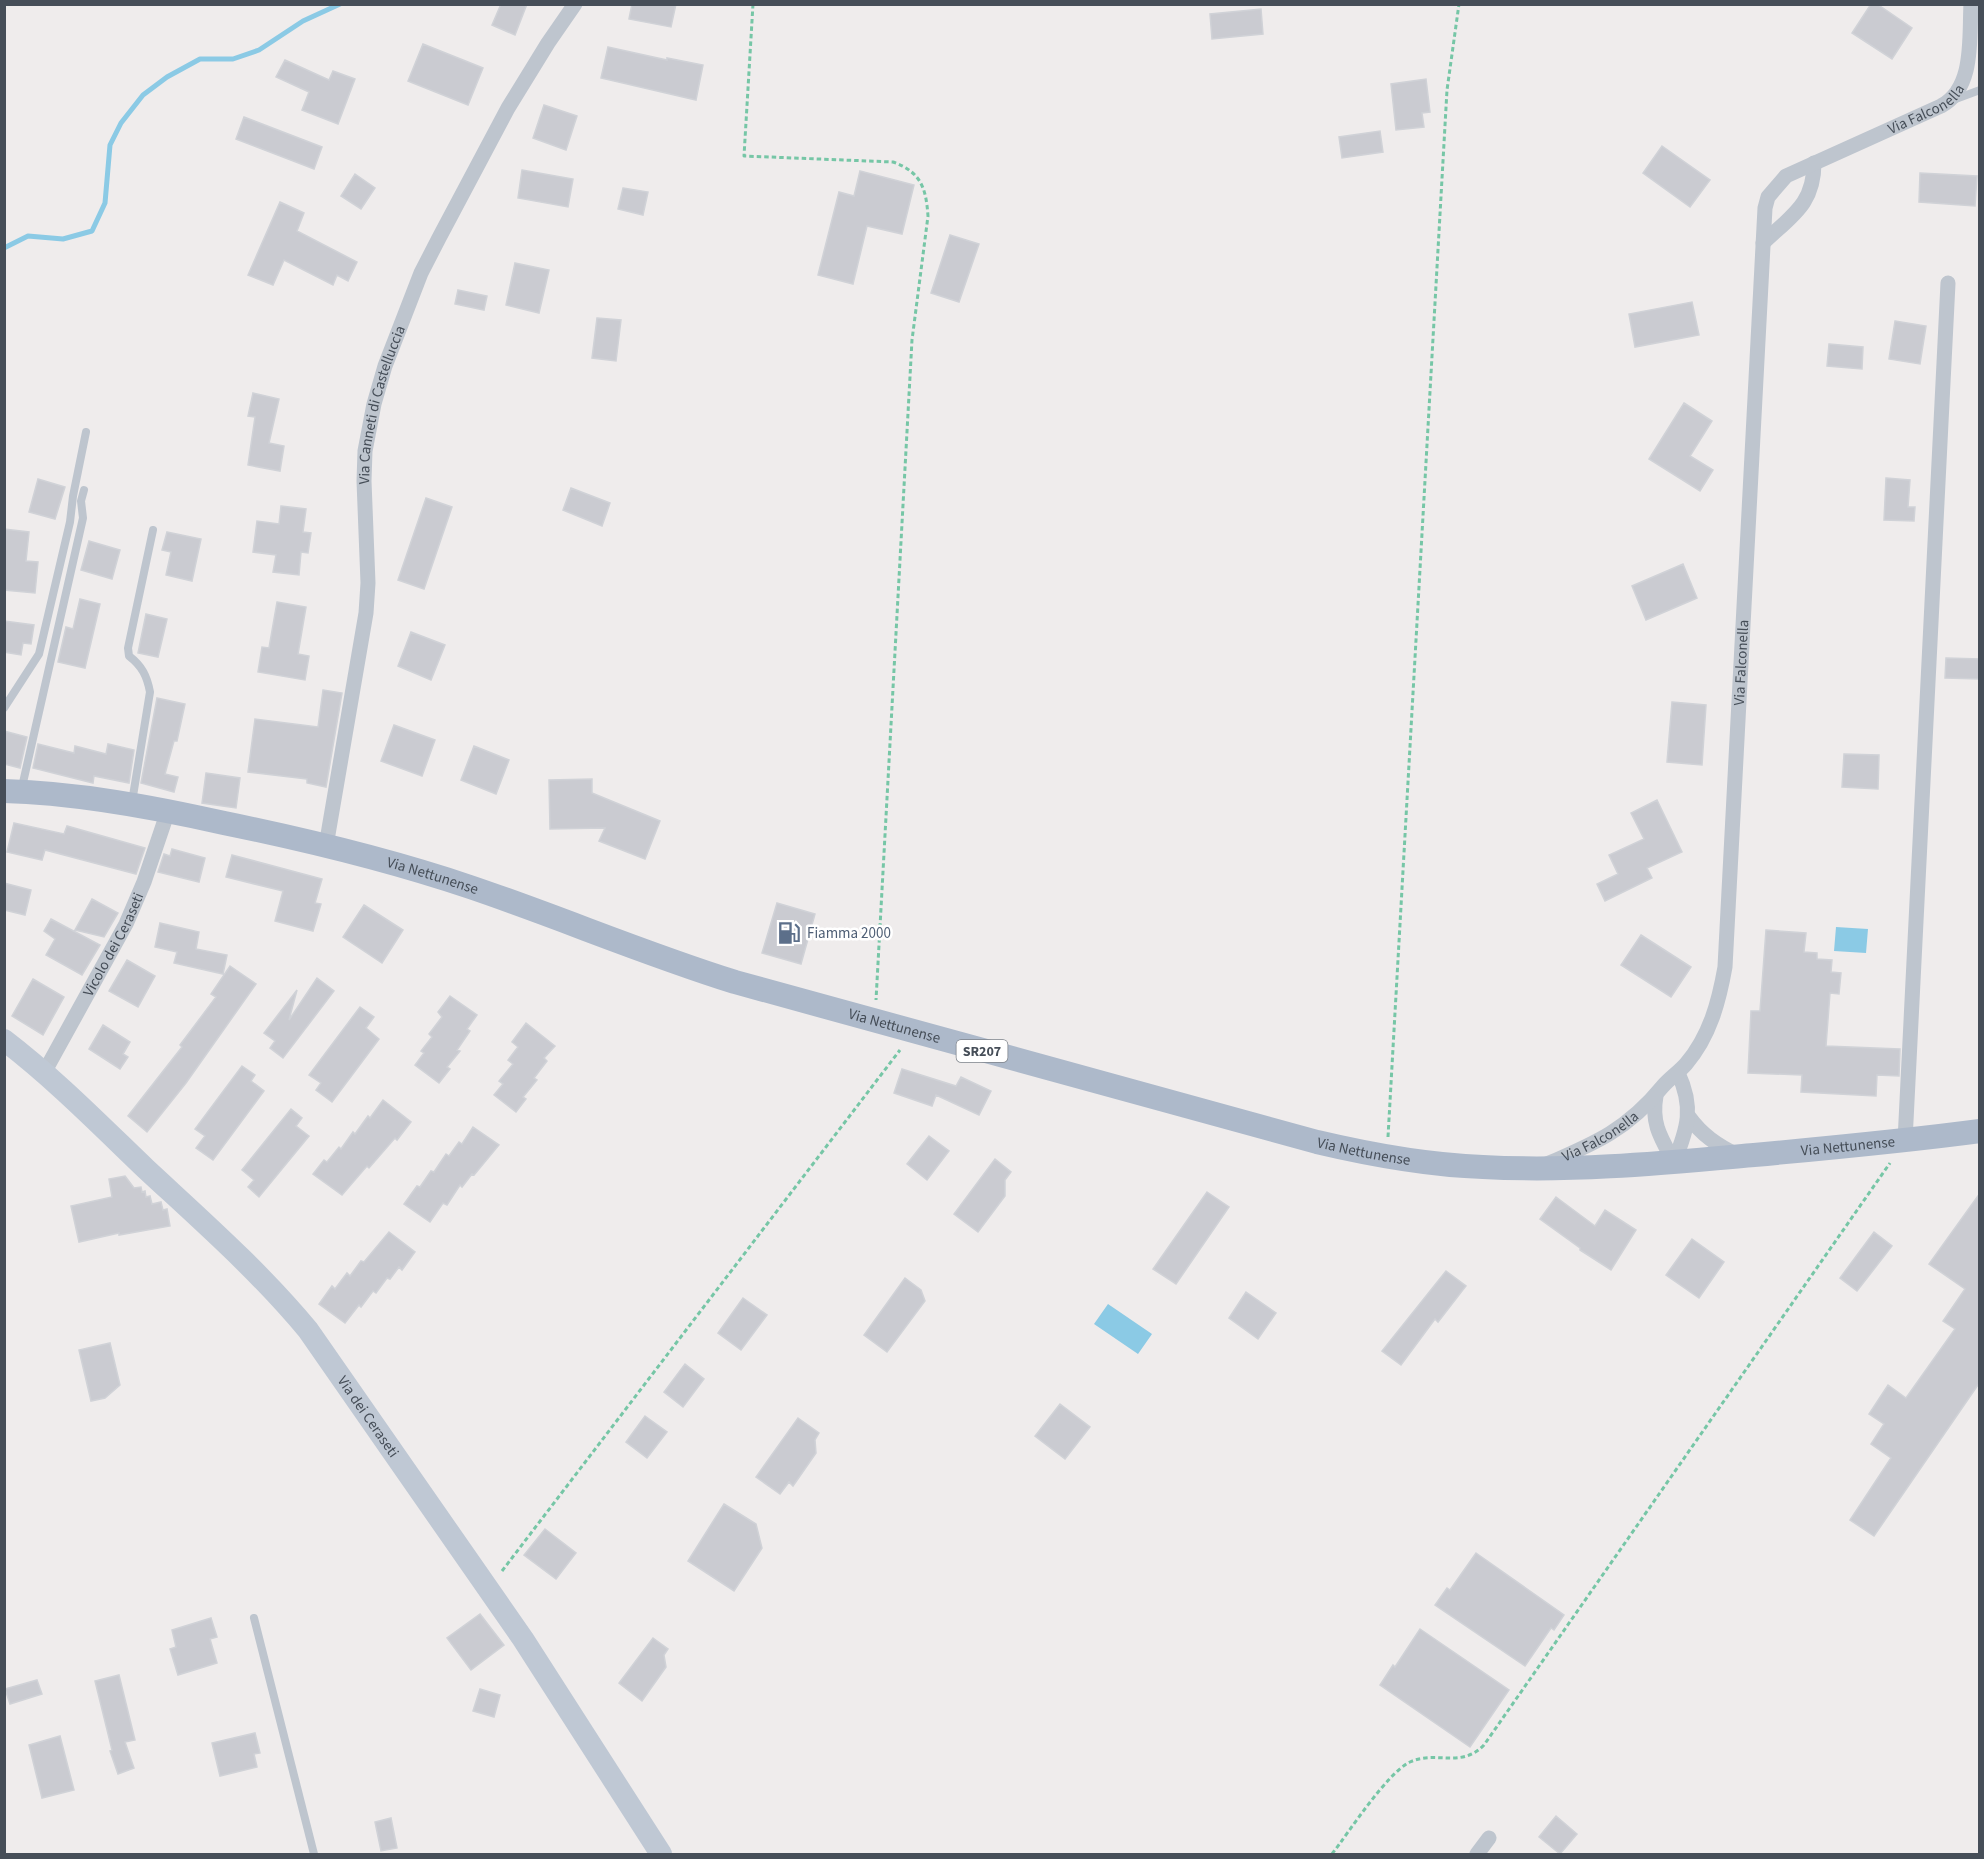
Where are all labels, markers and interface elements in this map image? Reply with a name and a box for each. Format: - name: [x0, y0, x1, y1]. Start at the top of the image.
- street label: Via Falconella: [1885, 81, 1970, 140]
- street label: Via Canneti di Castelluccia: [354, 322, 411, 485]
- street label: Via Falconella: [1729, 619, 1754, 706]
- street label: Via Nettunense: [384, 852, 481, 900]
- street label: Vicolo dei Ceraseti: [78, 889, 149, 1000]
- fuel station icon: Fiamma 2000: [776, 920, 802, 946]
- place label: Fiamma 2000: [807, 923, 891, 944]
- street label: Via Nettunense: [846, 1004, 943, 1049]
- road number: SR207: [956, 1040, 1008, 1062]
- street label: Via Falconella: [1559, 1106, 1643, 1167]
- street label: Via Nettunense: [1800, 1131, 1896, 1162]
- street label: Via Nettunense: [1315, 1132, 1412, 1171]
- street label: Via dei Ceraseti: [332, 1372, 404, 1462]

